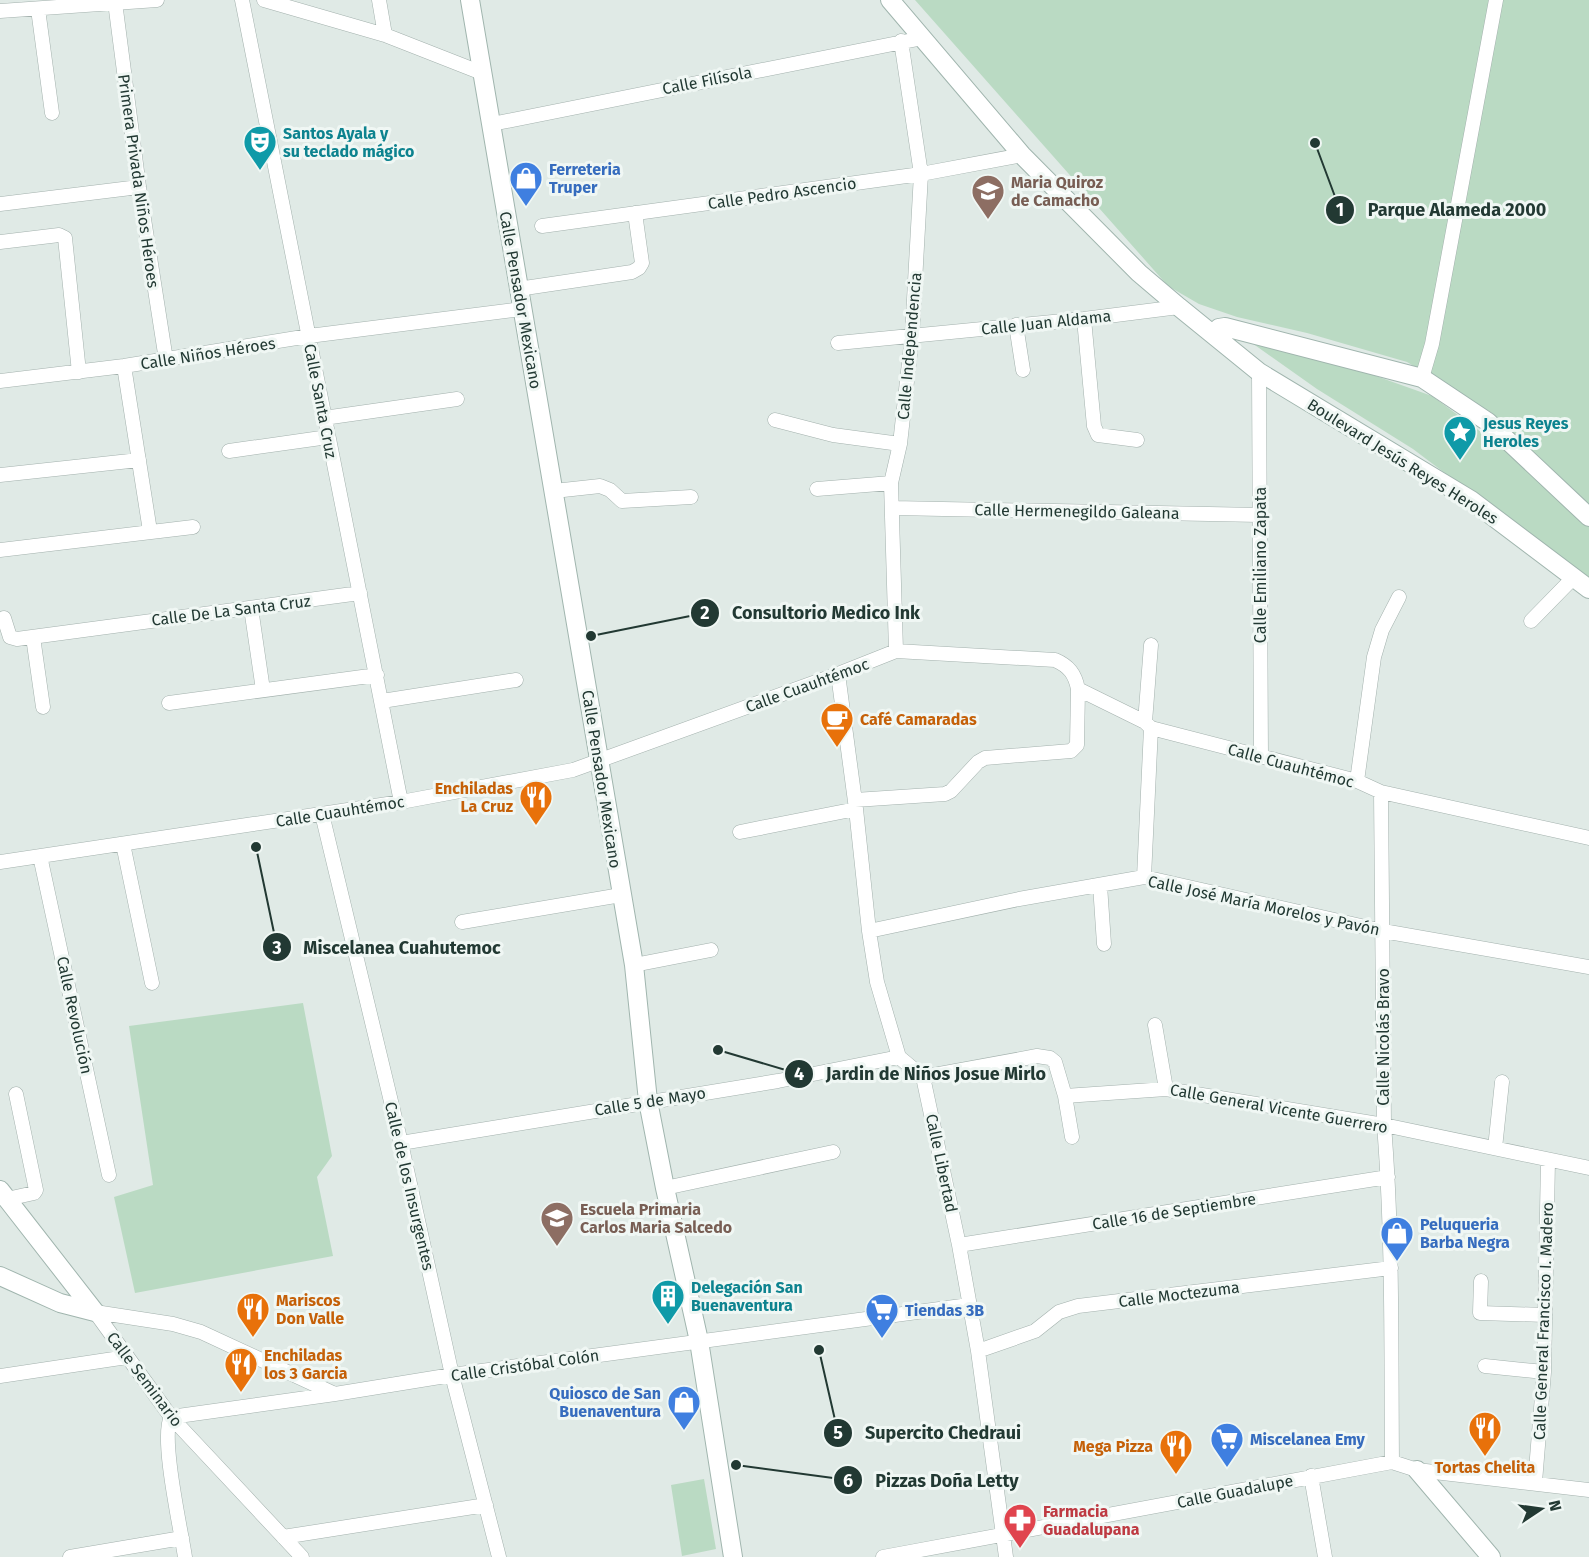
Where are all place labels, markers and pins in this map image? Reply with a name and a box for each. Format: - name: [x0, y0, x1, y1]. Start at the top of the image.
- theatre icon: Santos Ayala y su teclado mágico: [242, 124, 278, 171]
- place label: Santos Ayala y su teclado mágico: [283, 124, 414, 161]
- shop icon: Ferreteria Truper: [508, 160, 544, 207]
- place label: Ferreteria Truper: [549, 160, 621, 197]
- school or university icon: Maria Quiroz de Camacho: [970, 173, 1006, 220]
- place label: Maria Quiroz de Camacho: [1011, 173, 1104, 210]
- callout: Parque Alameda 2000: [1325, 192, 1558, 228]
- place icon: Jesus Reyes Heroles: [1442, 414, 1478, 461]
- place label: Jesus Reyes Heroles: [1482, 414, 1569, 451]
- callout: Consultorio Medico Ink: [690, 595, 932, 631]
- cafe icon: Café Camaradas: [819, 701, 855, 748]
- place label: Café Camaradas: [860, 710, 977, 729]
- place label: Enchiladas La Cruz: [435, 779, 514, 816]
- restaurant icon: Enchiladas La Cruz: [518, 779, 554, 826]
- callout: Miscelanea Cuahutemoc: [262, 929, 513, 965]
- callout: Jardin de Niños Josue Mirlo: [784, 1056, 1058, 1092]
- school or university icon: Escuela Primaria Carlos Maria Salcedo: [539, 1200, 575, 1247]
- place label: Escuela Primaria Carlos Maria Salcedo: [580, 1200, 732, 1237]
- shop icon: Peluqueria Barba Negra: [1379, 1215, 1415, 1262]
- place label: Peluqueria Barba Negra: [1420, 1215, 1510, 1252]
- building icon: Delegación San Buenaventura: [650, 1278, 686, 1325]
- place label: Delegación San Buenaventura: [691, 1278, 803, 1315]
- restaurant icon: Mariscos Don Valle: [235, 1291, 271, 1338]
- place label: Mariscos Don Valle: [276, 1291, 344, 1328]
- supermarket icon: Tiendas 3B: [864, 1292, 900, 1339]
- place label: Tiendas 3B: [905, 1301, 984, 1320]
- restaurant icon: Enchiladas los 3 Garcia: [223, 1346, 259, 1393]
- place label: Enchiladas los 3 Garcia: [264, 1346, 348, 1383]
- place label: Quiosco de San Buenaventura: [549, 1384, 661, 1421]
- shop icon: Quiosco de San Buenaventura: [666, 1384, 702, 1431]
- restaurant icon: Tortas Chelita: [1467, 1410, 1503, 1457]
- callout: Supercito Chedraui: [823, 1415, 1033, 1451]
- supermarket icon: Miscelanea Emy: [1209, 1421, 1245, 1468]
- restaurant icon: Mega Pizza: [1158, 1428, 1194, 1475]
- place label: Miscelanea Emy: [1250, 1430, 1366, 1449]
- place label: Mega Pizza: [1073, 1437, 1153, 1456]
- place label: Tortas Chelita: [1435, 1458, 1536, 1477]
- callout: Pizzas Doña Letty: [833, 1462, 1031, 1498]
- pharmacy icon: Farmacia Guadalupana: [1002, 1502, 1038, 1549]
- place label: Farmacia Guadalupana: [1043, 1502, 1140, 1539]

